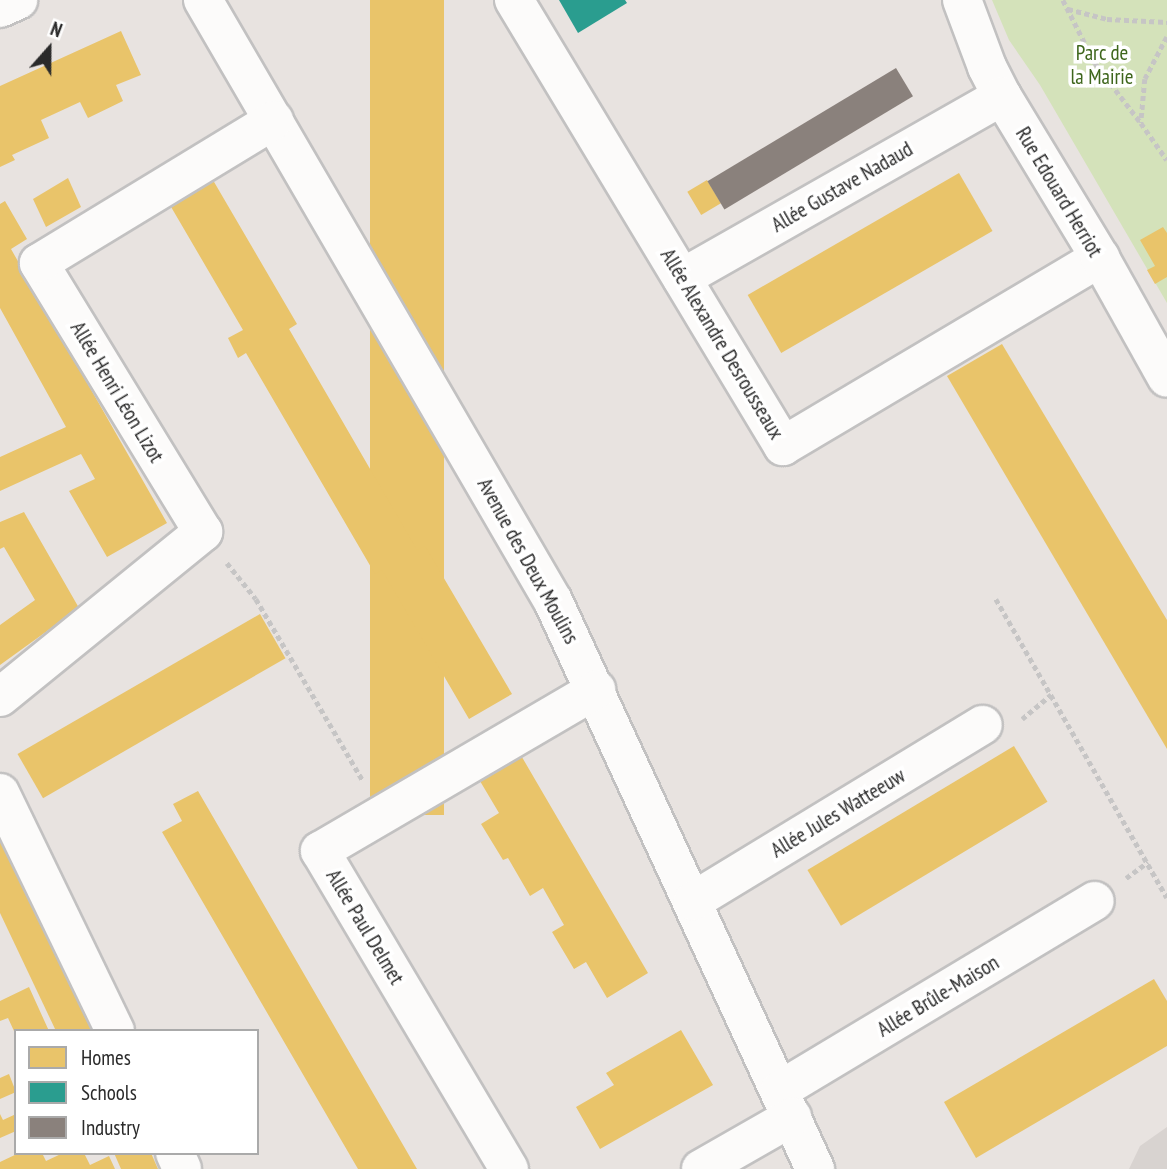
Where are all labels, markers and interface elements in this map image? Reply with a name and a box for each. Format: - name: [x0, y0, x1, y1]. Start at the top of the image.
- north arrow: [14, 14, 84, 84]
- text: N: [47, 16, 66, 42]
- park label: Parc de la Mairie: [1070, 40, 1134, 90]
- street label: Rue Edouard Herriot: [1010, 122, 1108, 262]
- street label: Allée Gustave Nadaud: [767, 136, 917, 238]
- street label: Allée Alexandre Desrousseaux: [655, 244, 789, 444]
- street label: Allée Henri Léon Lizot: [65, 317, 169, 467]
- street label: Avenue des Deux Moulins: [472, 473, 584, 649]
- street label: Allée Jules Watteeuw: [766, 763, 910, 863]
- street label: Allée Paul Delmet: [321, 865, 409, 989]
- street label: Allée Brûle-Maison: [873, 950, 1003, 1042]
- legend: [14, 1029, 259, 1155]
- text: Homes: [81, 1044, 131, 1071]
- text: Schools: [81, 1079, 137, 1106]
- text: Industry: [81, 1114, 140, 1141]

